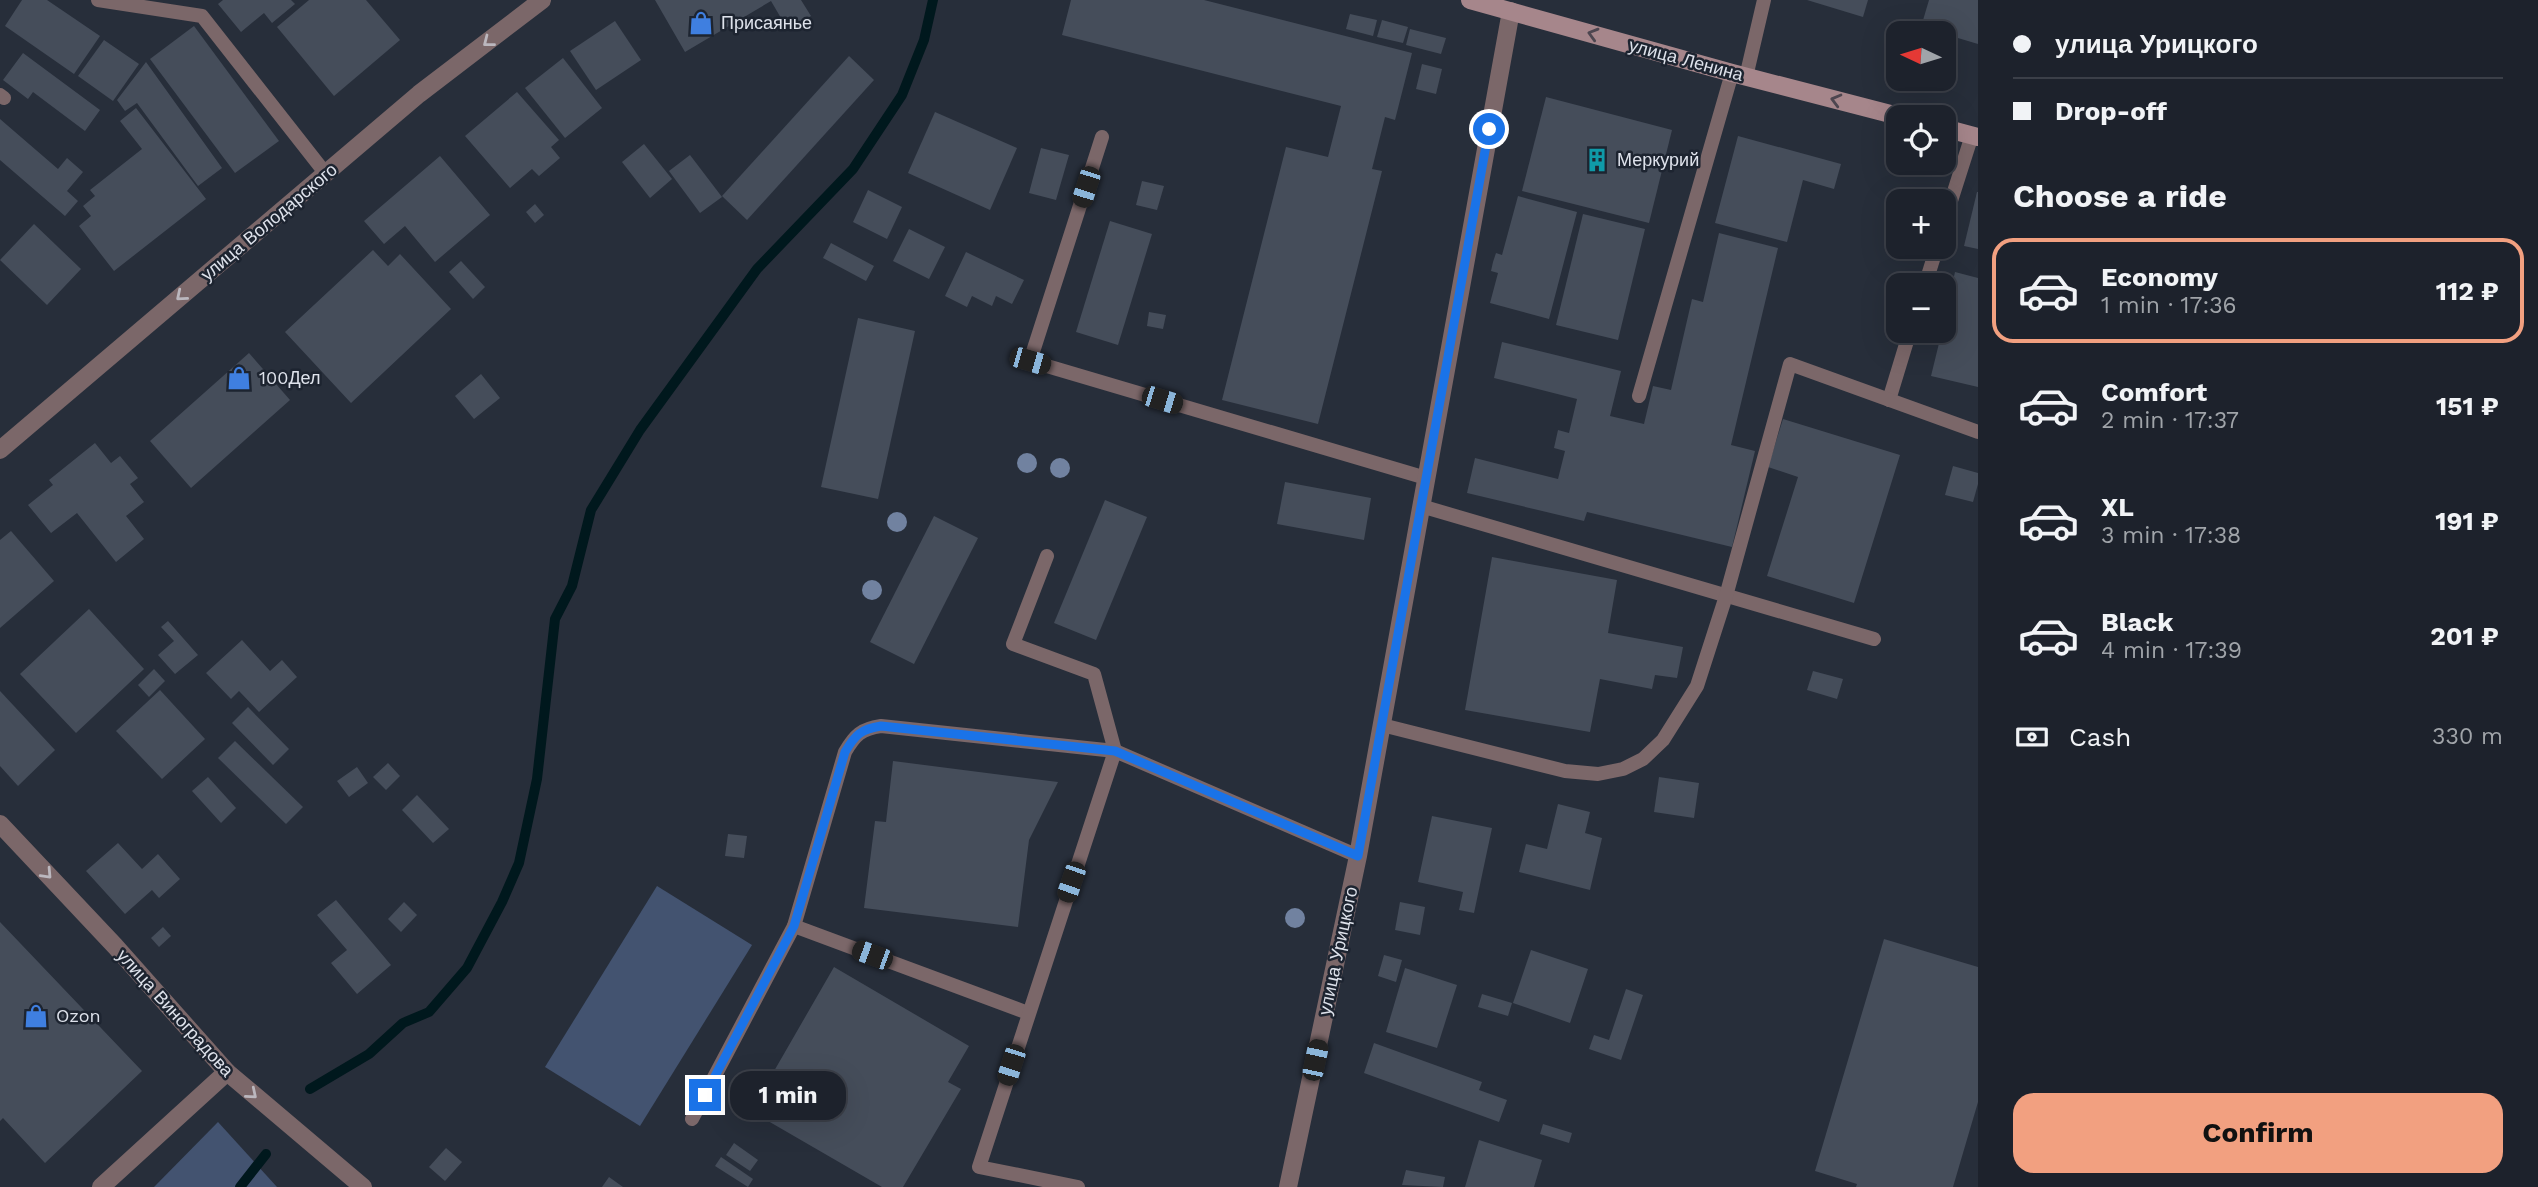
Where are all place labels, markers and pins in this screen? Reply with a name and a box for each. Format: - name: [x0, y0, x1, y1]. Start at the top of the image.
- shop icon: Присаянье: [687, 9, 715, 37]
- place label: Присаянье: [721, 12, 812, 33]
- building icon: Меркурий: [1583, 146, 1611, 174]
- place label: Меркурий: [1617, 149, 1699, 170]
- shop icon: 100Дел: [225, 364, 253, 392]
- place label: 100Дел: [259, 367, 321, 388]
- shop icon: Ozon: [22, 1002, 50, 1030]
- place label: Ozon: [56, 1005, 101, 1026]

